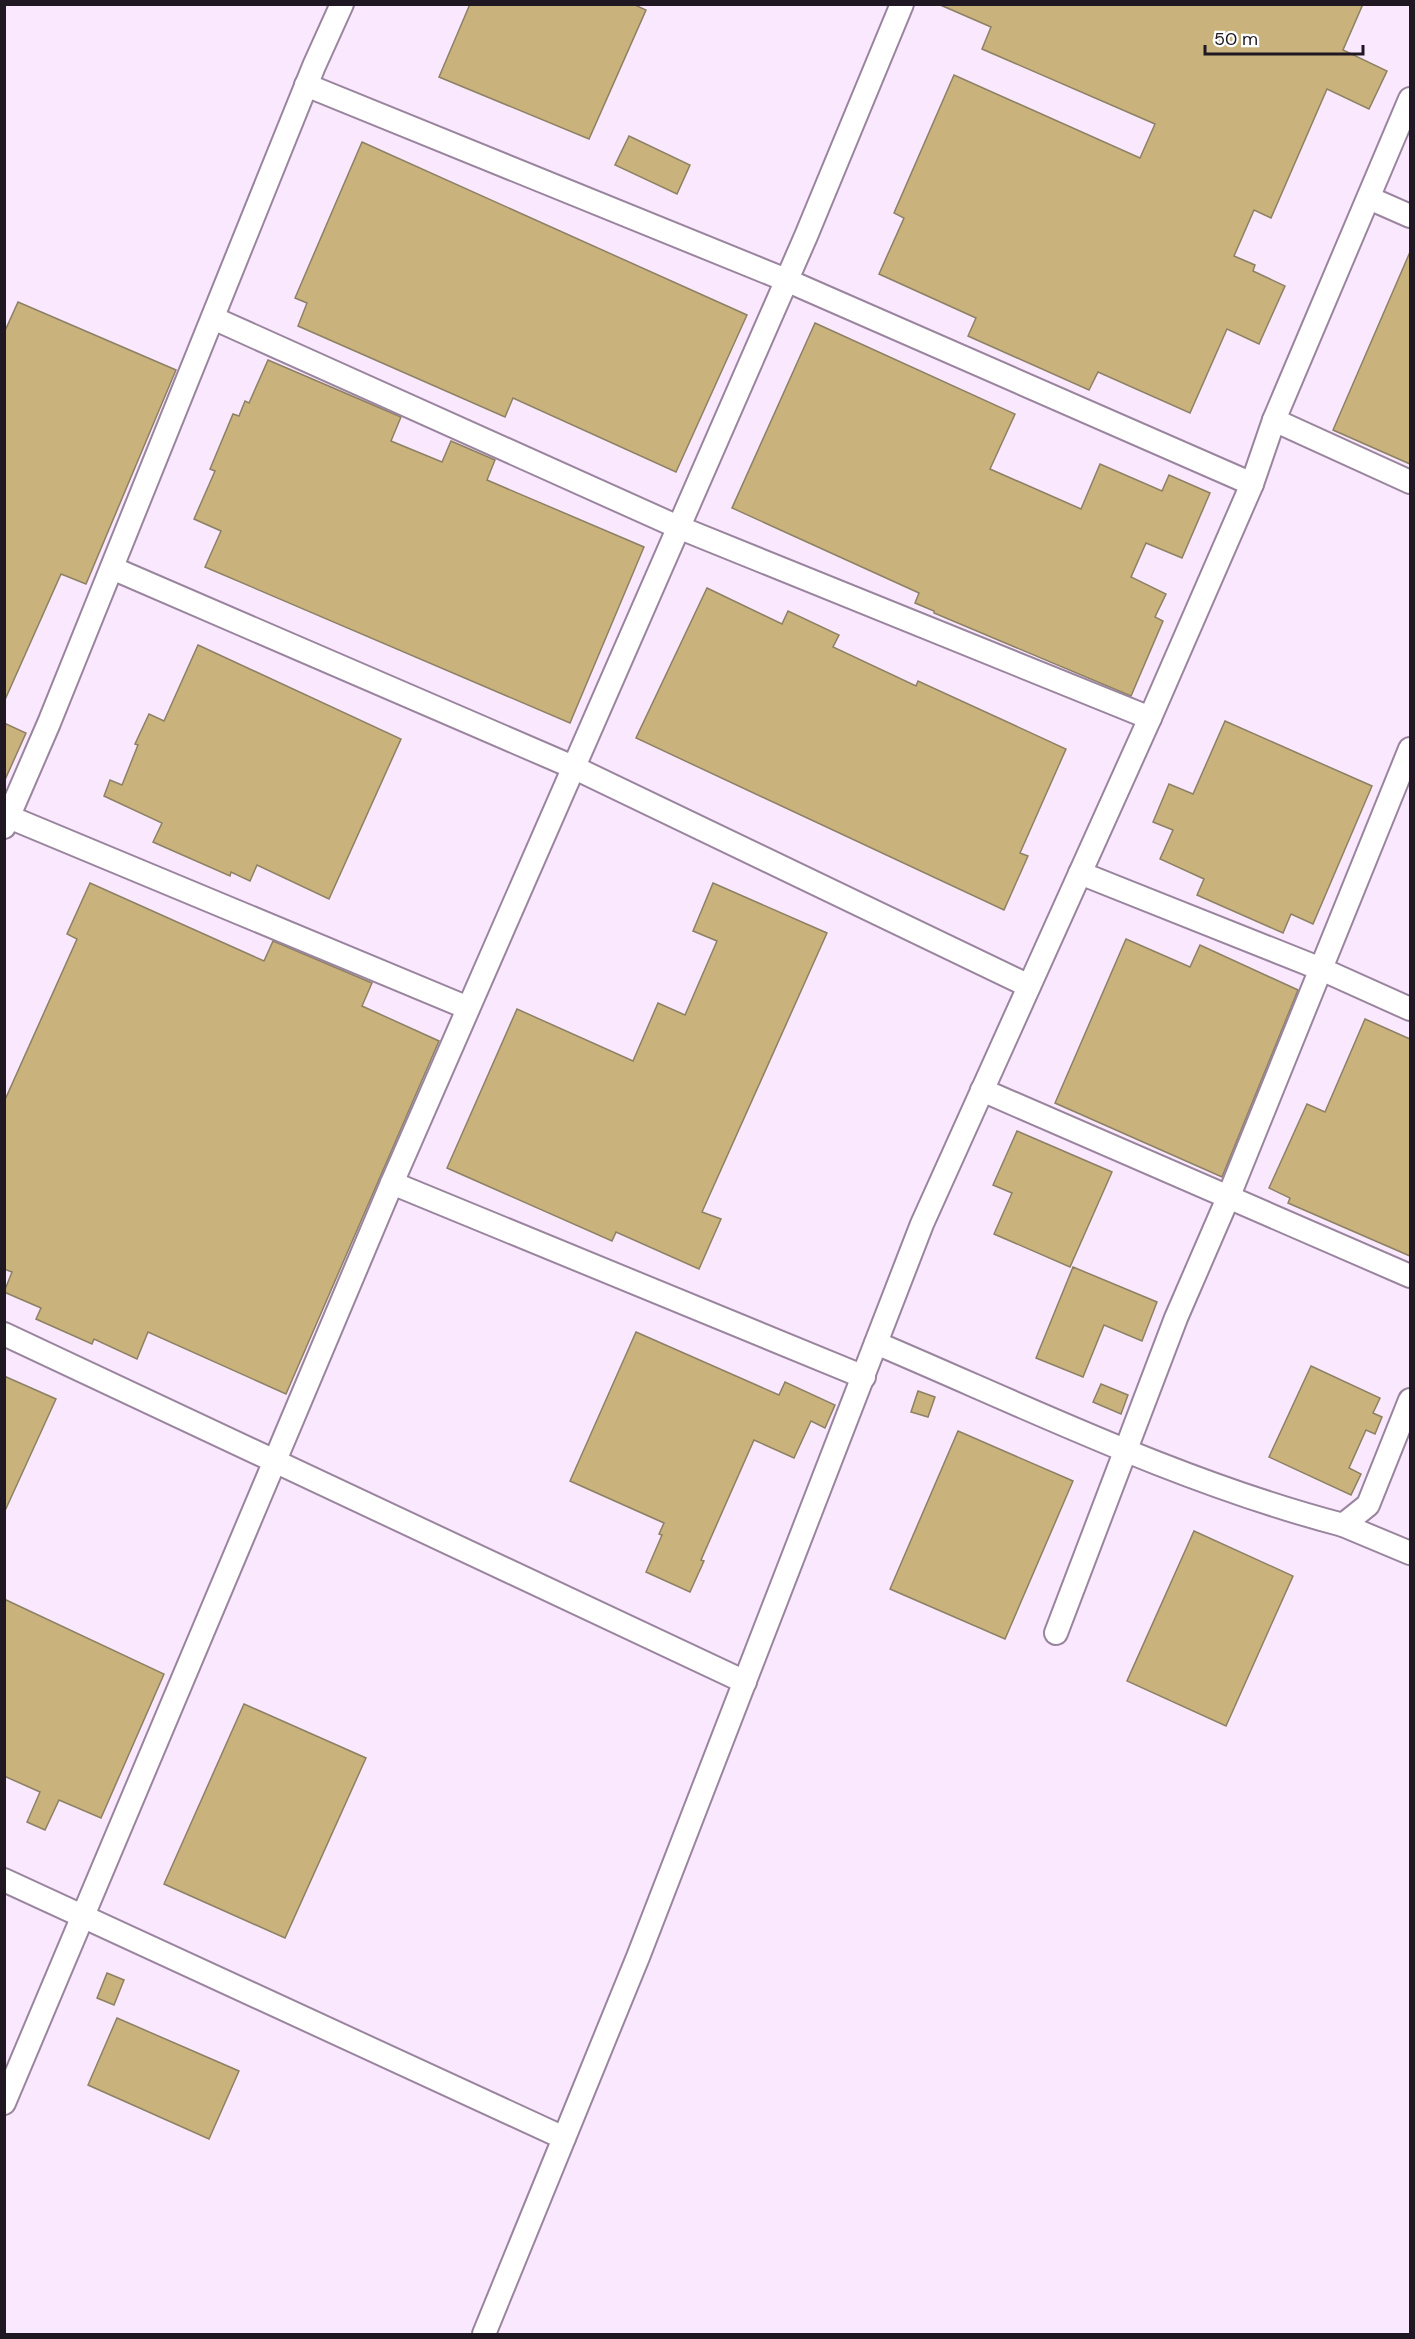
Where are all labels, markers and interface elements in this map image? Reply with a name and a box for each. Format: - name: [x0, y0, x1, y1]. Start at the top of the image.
- scale bar: [1205, 18, 1362, 56]
- text: 50 m: [1214, 27, 1258, 51]

